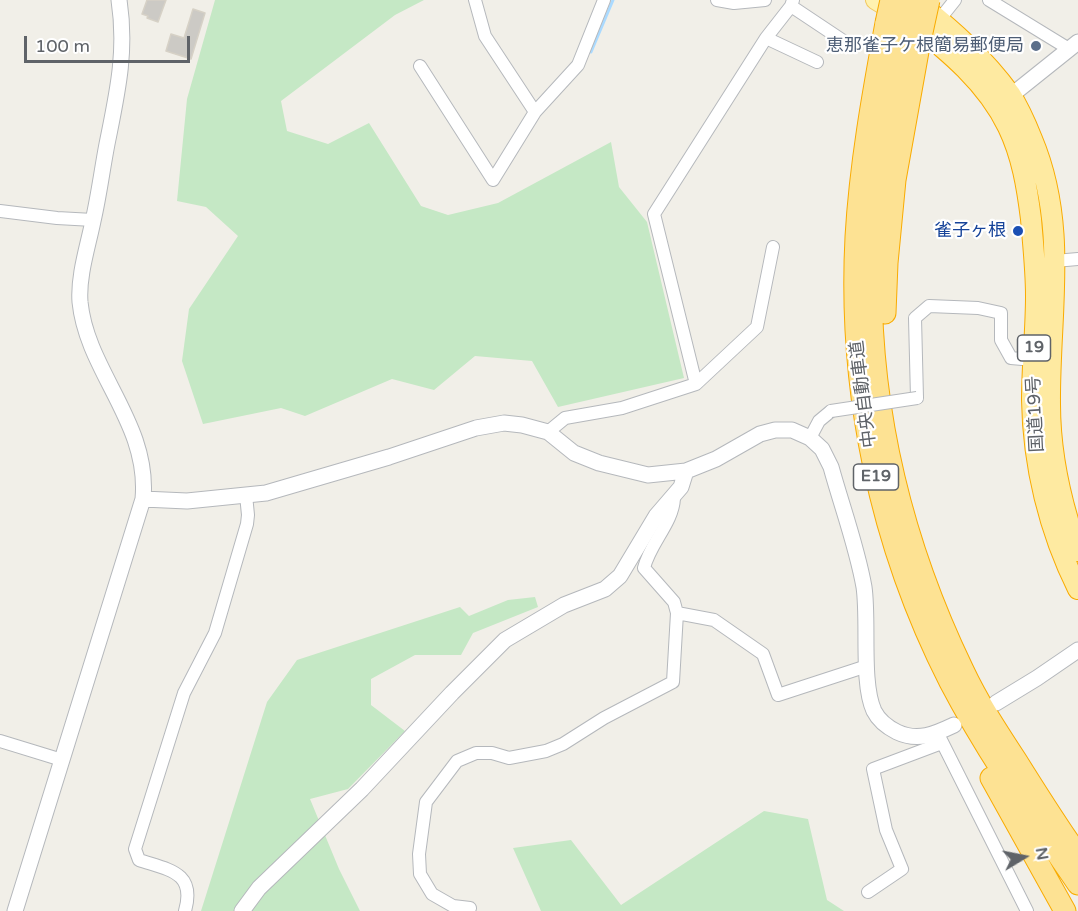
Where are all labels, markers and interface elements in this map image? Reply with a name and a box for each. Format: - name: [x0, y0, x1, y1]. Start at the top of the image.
- scale bar: [27, 24, 194, 62]
- text: 100 m: [35, 35, 90, 57]
- place label: 恵那雀子ケ根簡易郵便局: [826, 35, 1024, 57]
- marker: 恵那雀子ケ根簡易郵便局: [1029, 39, 1043, 53]
- place label: 雀子ヶ根: [934, 220, 1006, 242]
- marker: 雀子ヶ根: [1011, 224, 1025, 238]
- road number: 19: [1018, 335, 1050, 361]
- street label: 中央自動車道: [847, 339, 881, 449]
- street label: 国道19号: [1023, 375, 1049, 453]
- road number: E19: [854, 464, 898, 490]
- north arrow: [994, 827, 1054, 887]
- text: N: [1031, 846, 1053, 862]

